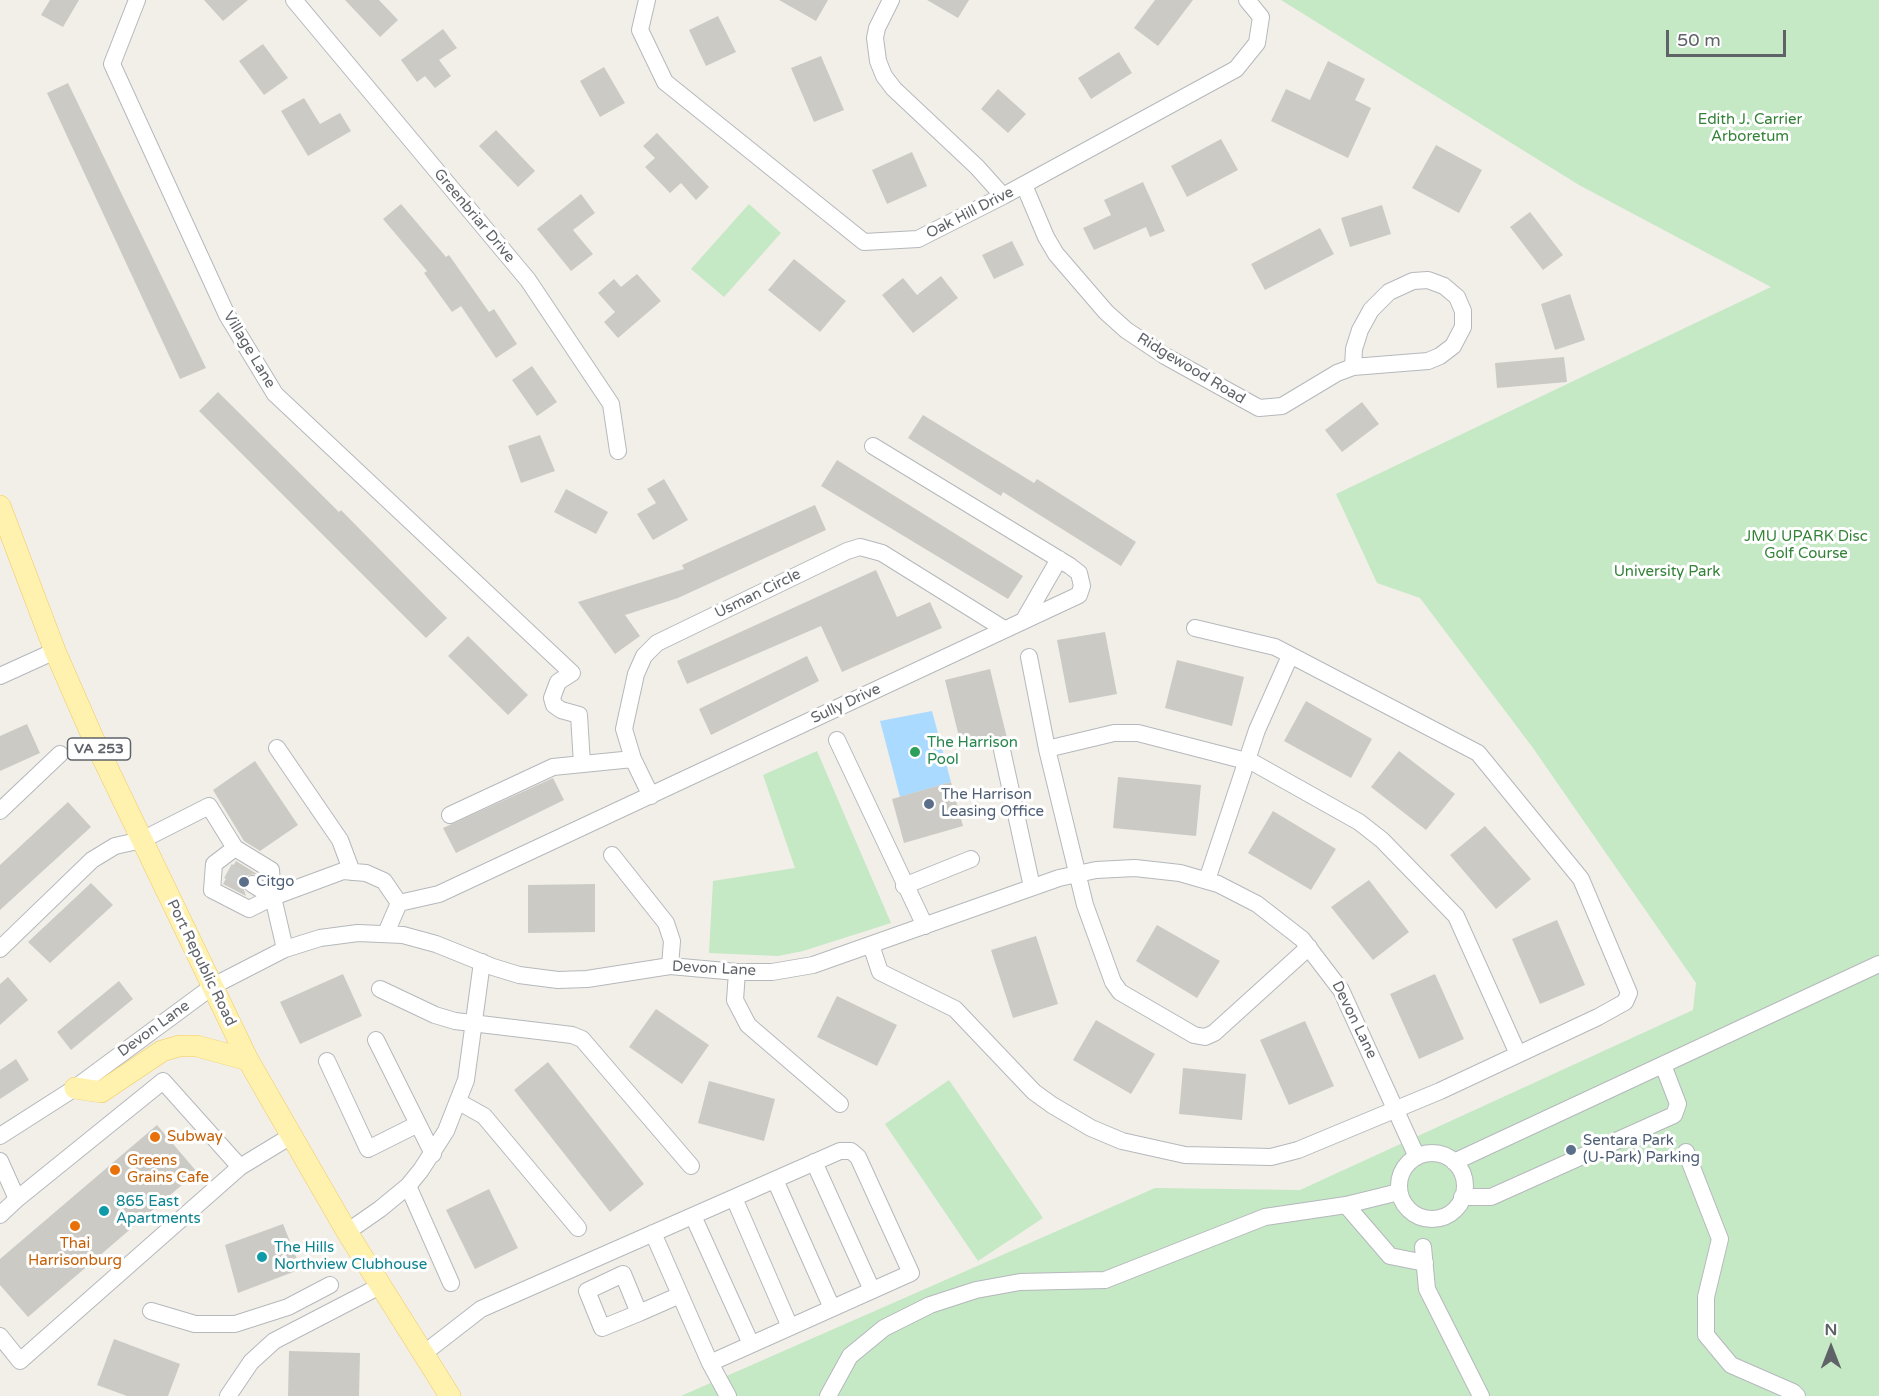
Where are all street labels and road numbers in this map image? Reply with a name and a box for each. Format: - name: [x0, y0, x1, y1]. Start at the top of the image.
- street label: Greenbriar Drive: [430, 165, 518, 267]
- street label: Oak Hill Drive: [923, 183, 1017, 243]
- street label: Village Lane: [219, 308, 279, 392]
- street label: Ridgewood Road: [1134, 330, 1248, 408]
- street label: Usman Circle: [712, 565, 804, 623]
- street label: Sully Drive: [808, 680, 884, 728]
- road number: VA 253: [68, 738, 130, 760]
- street label: Port Republic Road: [163, 897, 239, 1029]
- street label: Devon Lane: [672, 958, 756, 980]
- street label: Devon Lane: [1327, 978, 1381, 1062]
- street label: Devon Lane: [115, 997, 193, 1061]

